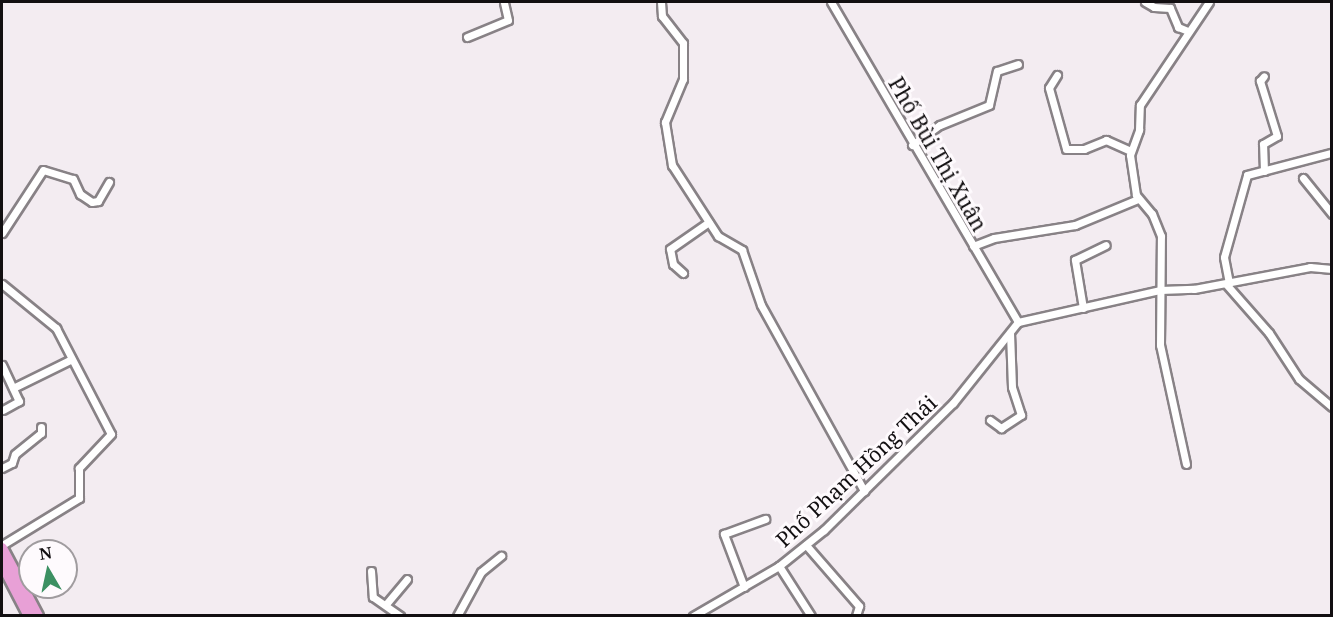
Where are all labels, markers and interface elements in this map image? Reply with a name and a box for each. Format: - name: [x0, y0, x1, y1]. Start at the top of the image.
- street label: Phố Bùi Thị Xuân: [884, 72, 992, 236]
- street label: Phố Phạm Hồng Thái: [770, 390, 942, 552]
- north arrow: [18, 539, 78, 599]
- text: N: [38, 541, 53, 565]

